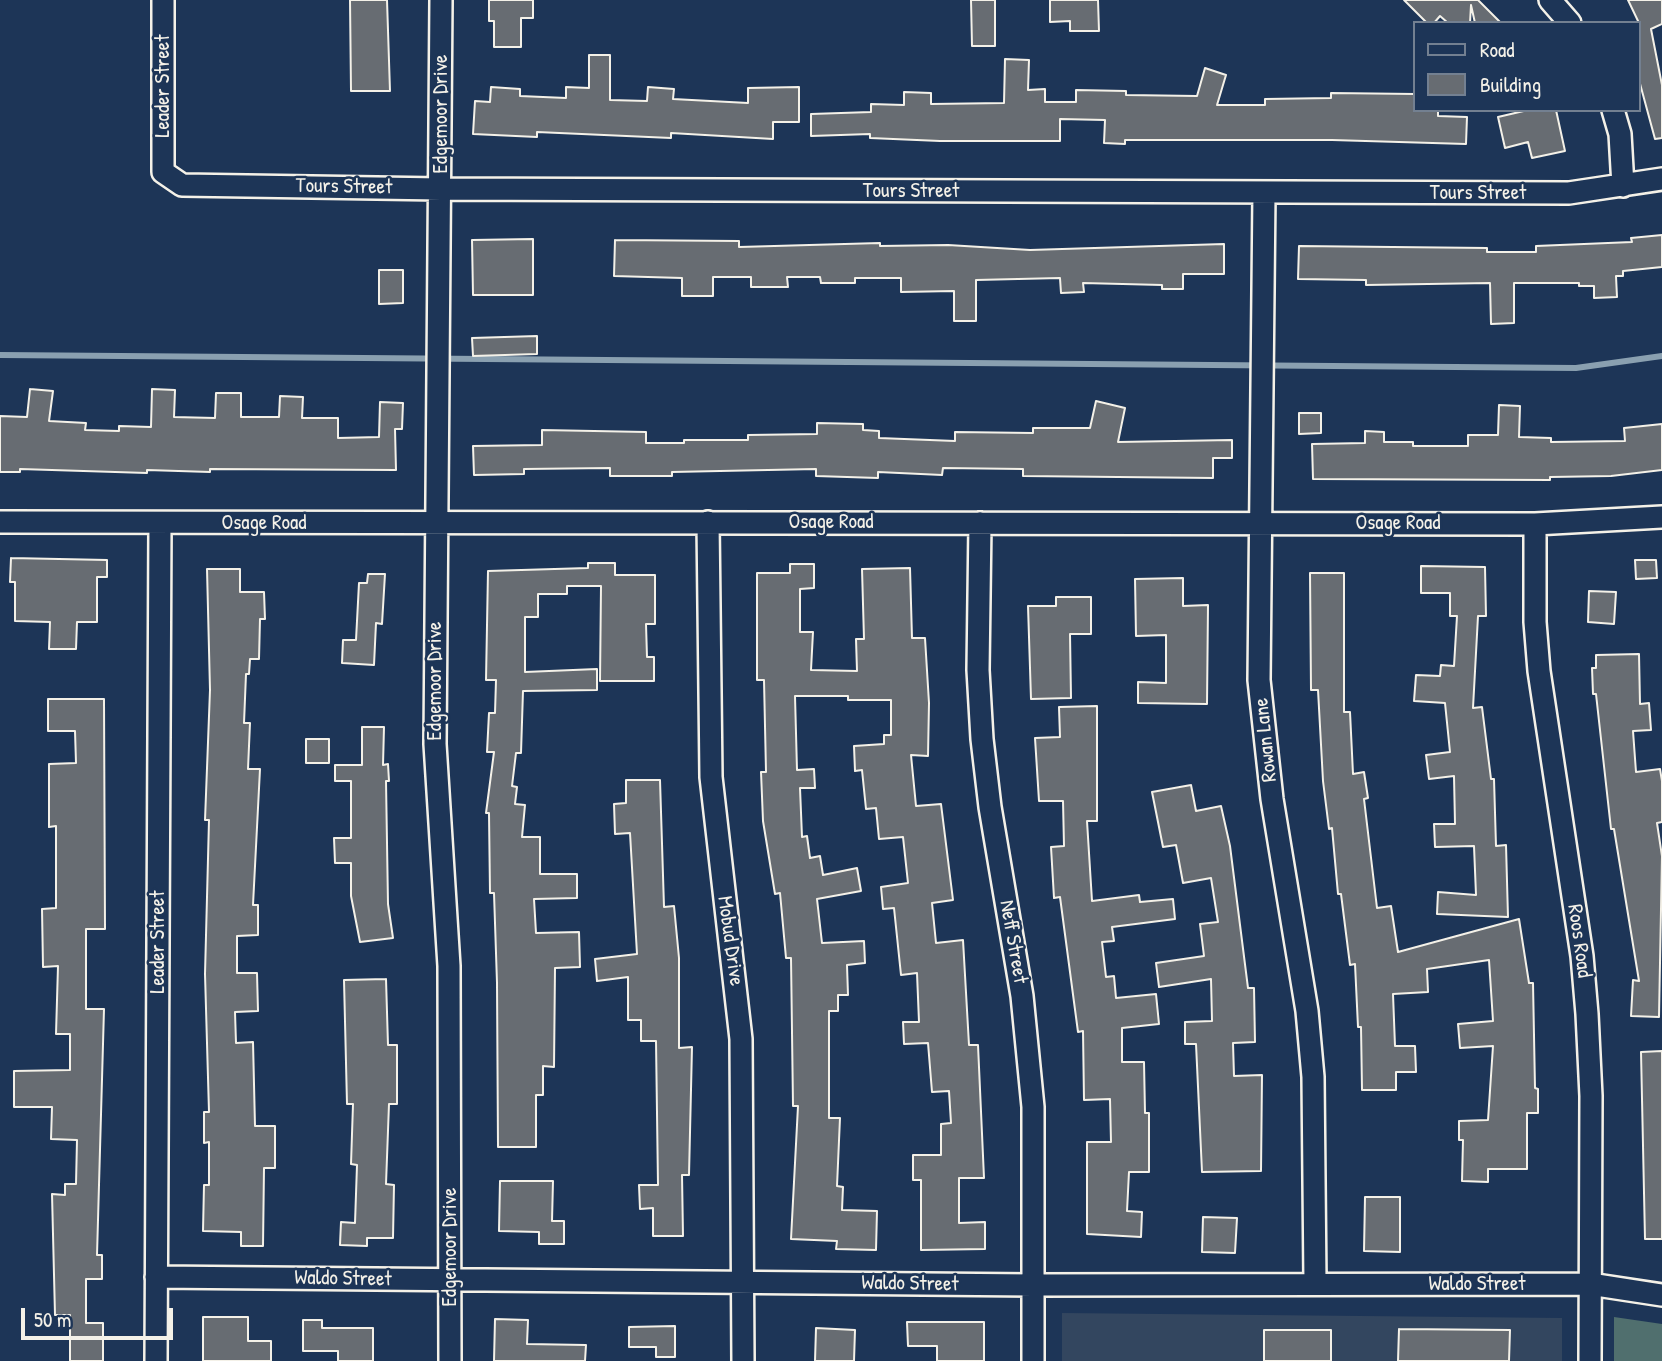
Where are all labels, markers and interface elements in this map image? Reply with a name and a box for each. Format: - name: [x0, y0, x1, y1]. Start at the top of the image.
- legend: [1414, 21, 1641, 112]
- street label: Leader Street: [150, 35, 176, 137]
- text: Road: [1480, 35, 1514, 64]
- street label: Edgemoor Drive: [428, 55, 454, 173]
- text: Building: [1480, 70, 1541, 99]
- street label: Tours Street: [295, 174, 393, 200]
- street label: Tours Street: [863, 178, 959, 204]
- street label: Tours Street: [1430, 180, 1526, 206]
- street label: Osage Road: [789, 509, 873, 535]
- street label: Osage Road: [222, 510, 306, 536]
- street label: Osage Road: [1356, 510, 1440, 536]
- street label: Edgemoor Drive: [422, 622, 448, 740]
- street label: Rowan Lane: [1249, 697, 1283, 783]
- street label: Leader Street: [145, 891, 171, 993]
- street label: Mobud Drive: [711, 894, 749, 988]
- street label: Neff Street: [993, 898, 1033, 986]
- street label: Roos Road: [1561, 903, 1597, 979]
- street label: Edgemoor Drive: [437, 1188, 463, 1306]
- street label: Waldo Street: [294, 1266, 392, 1292]
- street label: Waldo Street: [861, 1271, 959, 1297]
- street label: Waldo Street: [1428, 1271, 1526, 1297]
- scale bar: [24, 1294, 177, 1338]
- text: 50 m: [34, 1305, 71, 1334]

